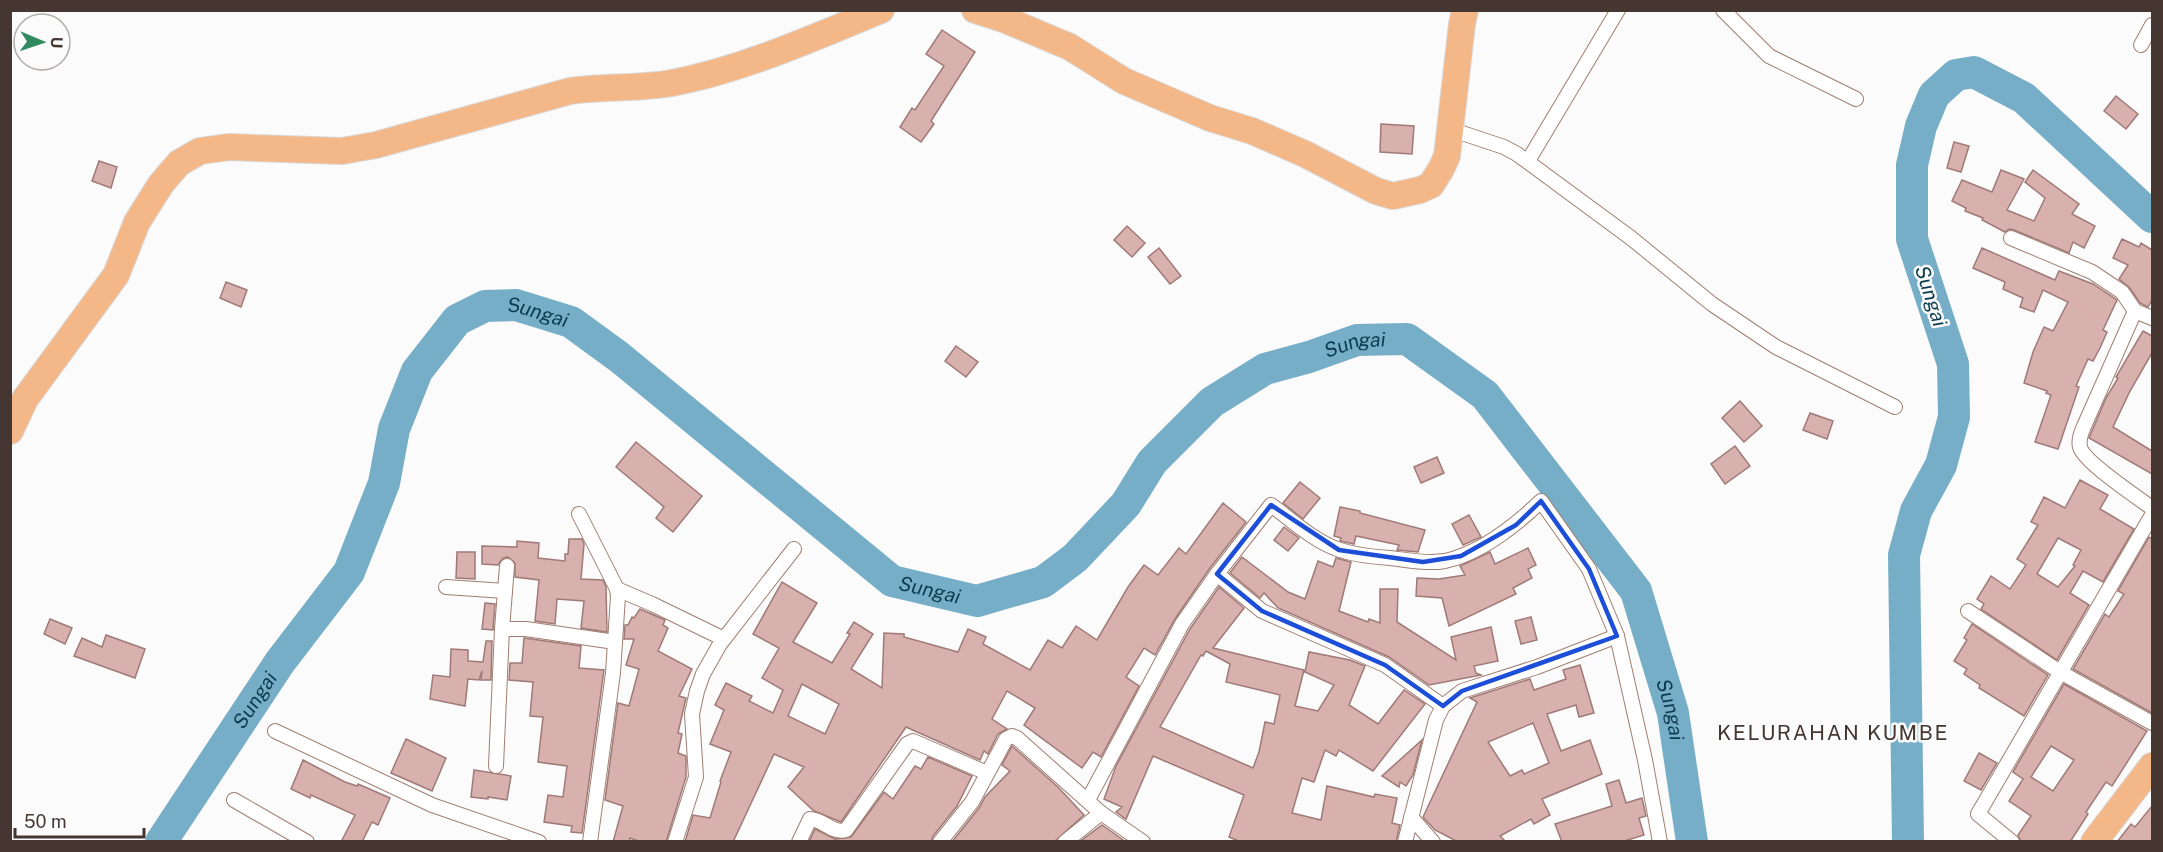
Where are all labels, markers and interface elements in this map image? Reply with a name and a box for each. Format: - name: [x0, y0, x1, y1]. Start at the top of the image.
- north arrow: [12, 12, 72, 72]
- text: U: [47, 36, 66, 49]
- water label: Sungai: [1910, 262, 1952, 330]
- water label: Sungai: [507, 293, 571, 332]
- water label: Sungai: [1321, 327, 1386, 363]
- water label: Sungai: [896, 571, 963, 609]
- water label: Sungai: [227, 667, 282, 733]
- water label: Sungai: [1651, 676, 1689, 742]
- district label: KELURAHAN KUMBE: [1717, 720, 1949, 745]
- scale bar: [15, 801, 144, 839]
- text: 50 m: [24, 811, 67, 832]

